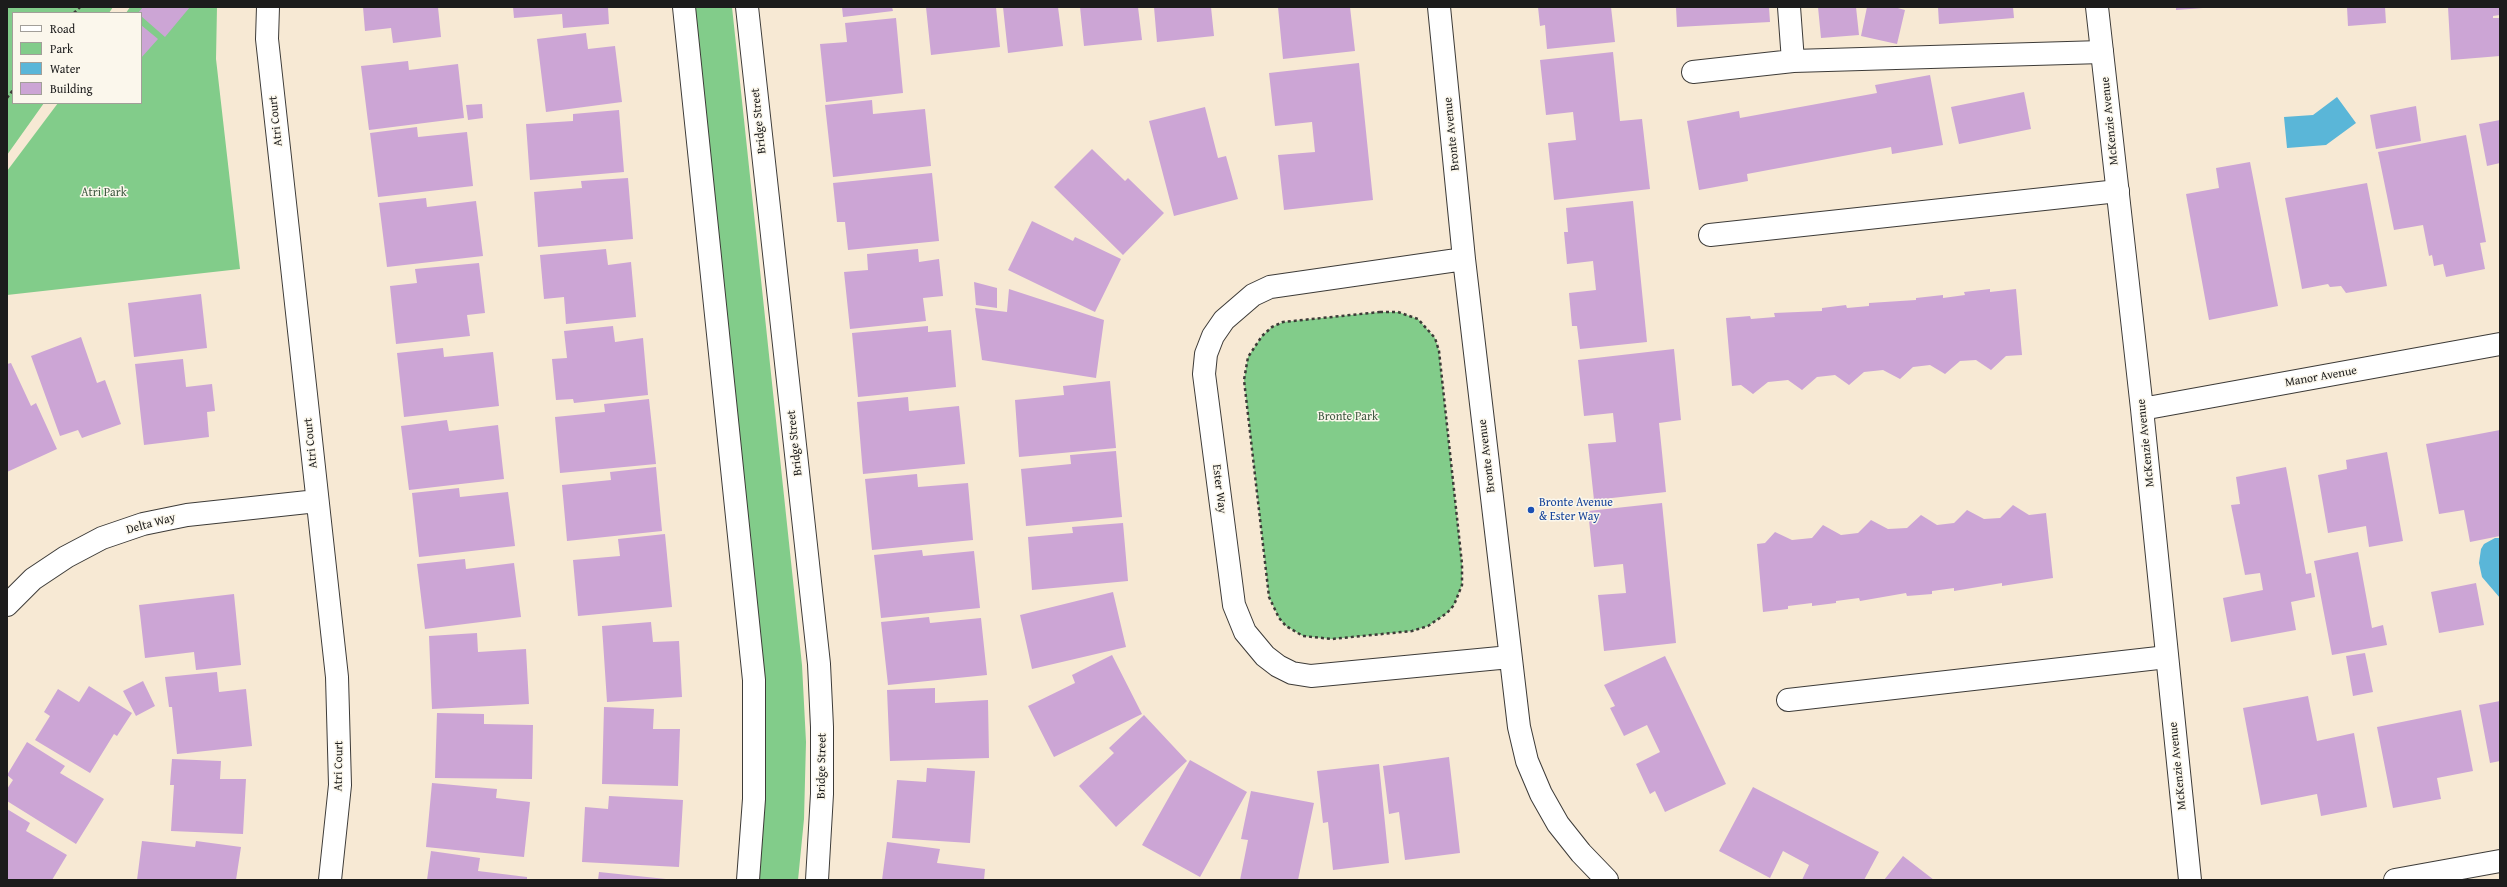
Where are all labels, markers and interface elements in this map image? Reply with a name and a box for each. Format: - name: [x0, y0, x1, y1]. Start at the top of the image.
- legend: [12, 12, 142, 104]
- text: Road: [50, 20, 75, 37]
- text: Park: [50, 40, 73, 57]
- text: Water: [50, 60, 80, 77]
- street label: McKenzie Avenue: [2098, 76, 2122, 166]
- text: Building: [50, 80, 93, 97]
- street label: Bridge Street: [748, 87, 770, 155]
- street label: Atri Court: [266, 95, 286, 147]
- street label: Bronte Avenue: [1441, 97, 1463, 171]
- park label: Atri Park: [81, 186, 127, 200]
- street label: Manor Avenue: [2284, 364, 2358, 390]
- street label: McKenzie Avenue: [2134, 398, 2158, 488]
- street label: Bridge Street: [784, 409, 806, 477]
- park label: Bronte Park: [1318, 410, 1378, 424]
- street label: Atri Court: [301, 417, 321, 469]
- street label: Bronte Avenue: [1475, 418, 1499, 494]
- street label: Ester Way: [1209, 463, 1229, 515]
- place label: Bronte Avenue & Ester Way: [1539, 496, 1613, 524]
- marker: Bronte Avenue & Ester Way: [1526, 505, 1536, 515]
- street label: Delta Way: [125, 511, 177, 537]
- street label: McKenzie Avenue: [2166, 721, 2190, 811]
- street label: Bridge Street: [814, 733, 830, 799]
- street label: Atri Court: [331, 740, 347, 792]

